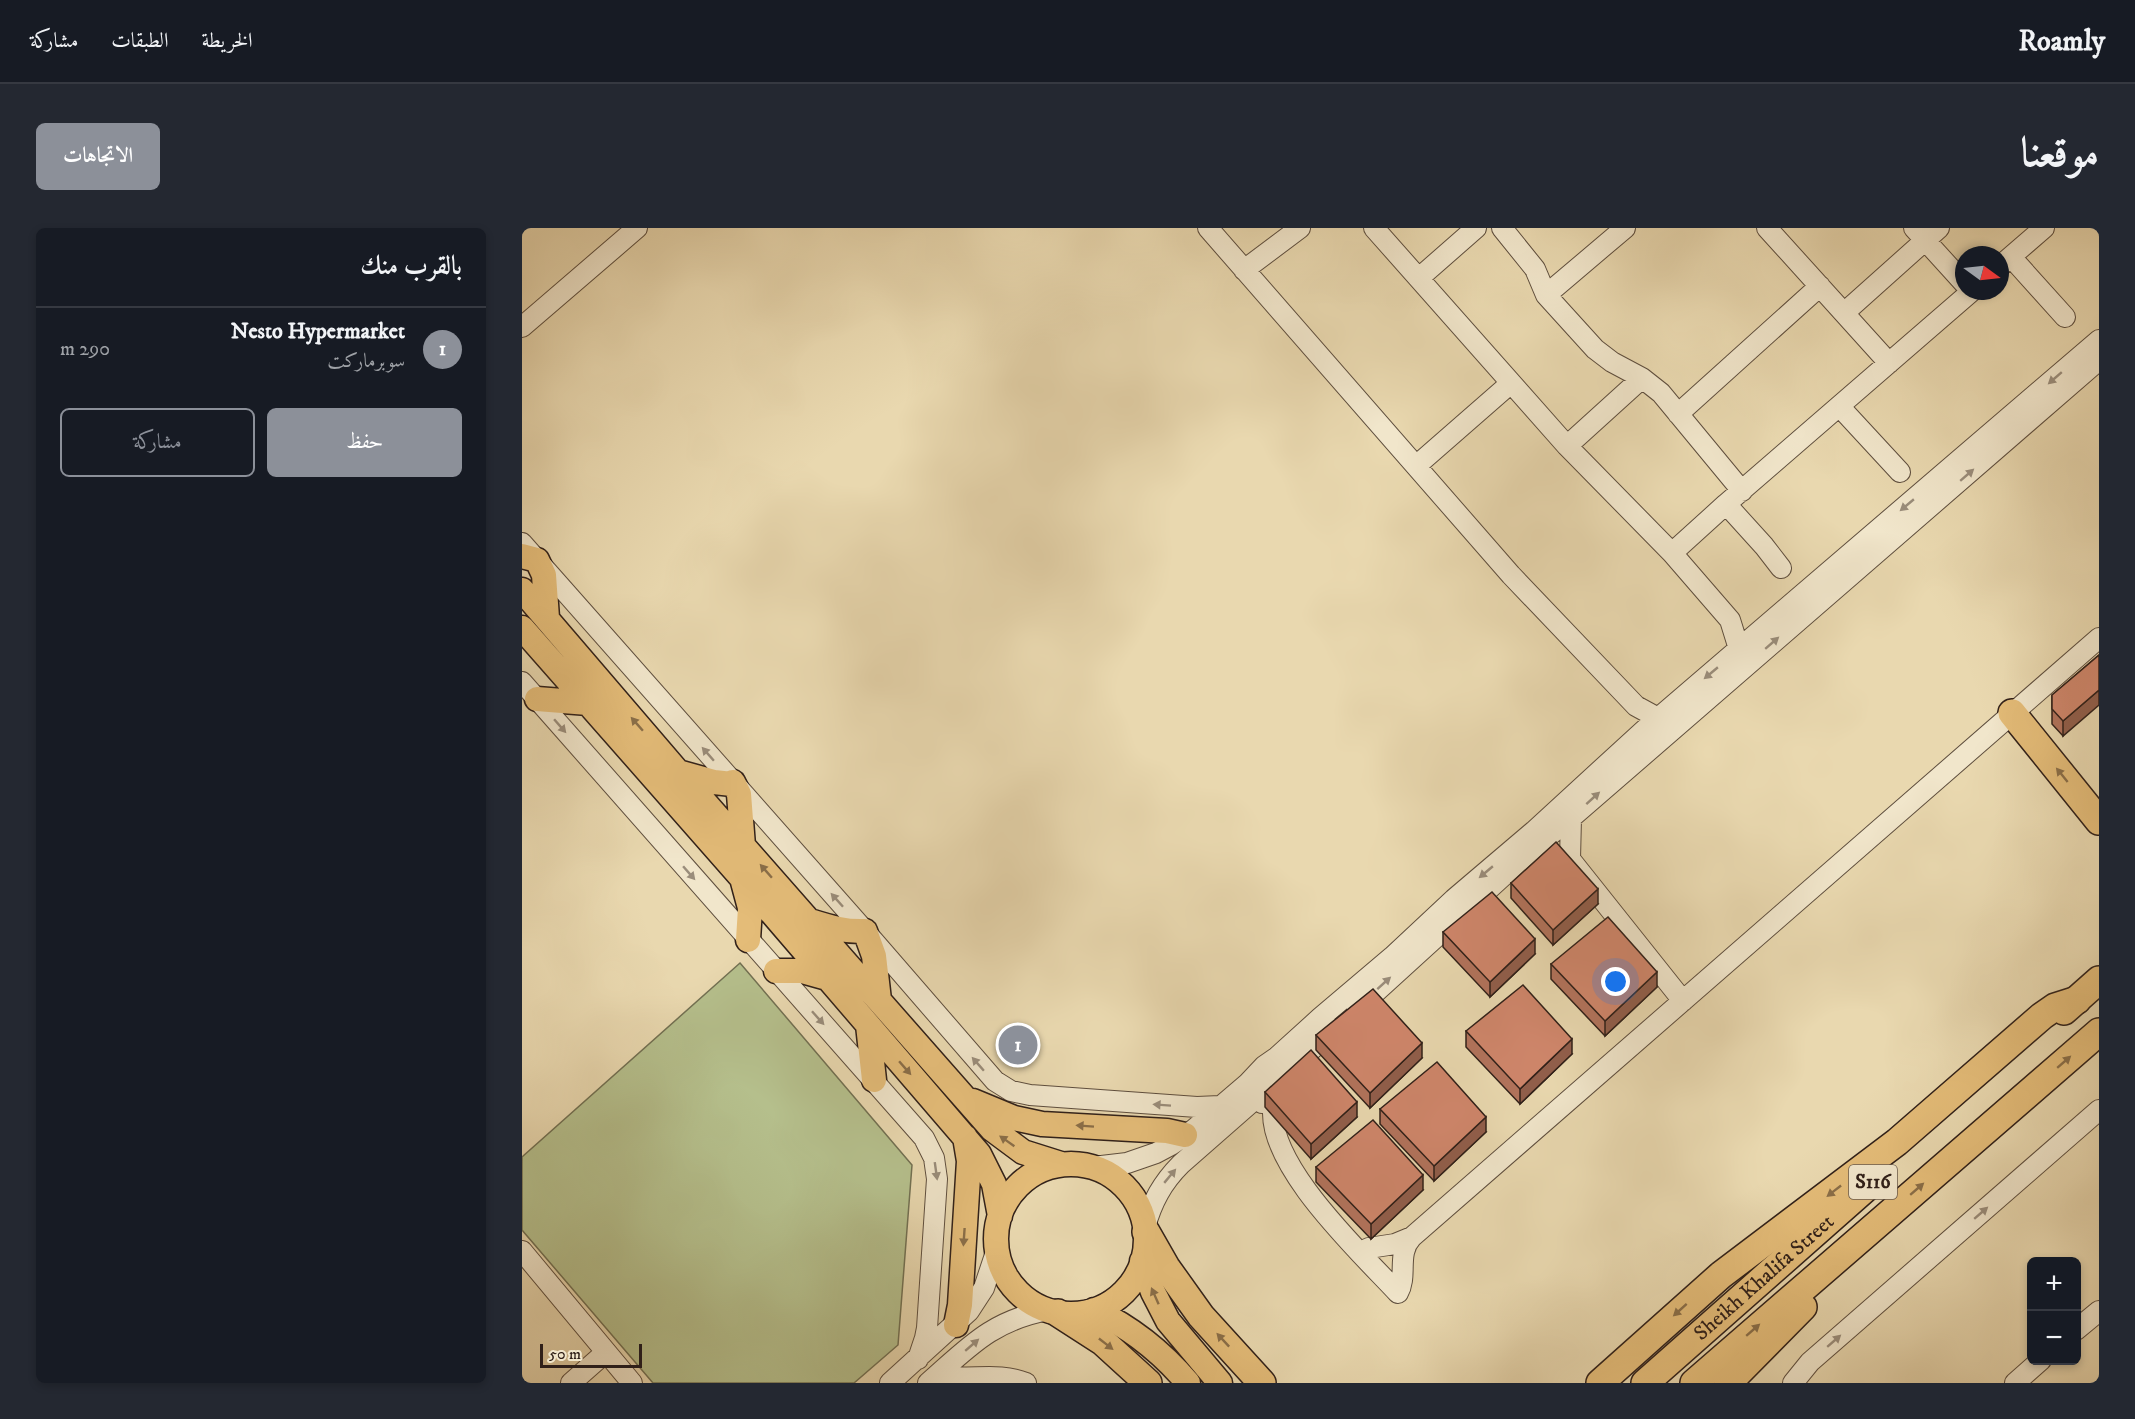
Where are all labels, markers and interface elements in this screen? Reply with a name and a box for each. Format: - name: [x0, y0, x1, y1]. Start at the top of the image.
- text: Roamly: [2019, 24, 2105, 59]
- text: مشاركة: [30, 28, 78, 54]
- text: الطبقات: [111, 28, 168, 54]
- text: الخريطة: [201, 28, 253, 54]
- button: الاتجاهات: [36, 123, 160, 190]
- text: موقعنا: [2021, 128, 2099, 180]
- north arrow: [1955, 246, 2009, 300]
- text: بالقرب منك: [360, 250, 462, 283]
- text: Nesto Hypermarket: [231, 318, 405, 345]
- text: 290 m: [60, 337, 110, 362]
- text: 1: [439, 337, 446, 362]
- text: سوبرماركت: [327, 349, 405, 374]
- one-way arrow: [2047, 371, 2063, 384]
- button: مشاركة: [60, 408, 255, 477]
- button: حفظ: [267, 408, 462, 477]
- one-way arrow: [1960, 468, 1975, 481]
- one-way arrow: [1899, 498, 1914, 510]
- one-way arrow: [1764, 637, 1779, 650]
- one-way arrow: [1703, 666, 1719, 679]
- one-way arrow: [631, 717, 644, 732]
- one-way arrow: [553, 718, 566, 733]
- one-way arrow: [702, 747, 715, 762]
- one-way arrow: [2056, 767, 2069, 783]
- one-way arrow: [1585, 792, 1600, 805]
- one-way arrow: [760, 864, 773, 879]
- one-way arrow: [682, 865, 696, 880]
- one-way arrow: [1479, 865, 1494, 877]
- one-way arrow: [831, 893, 844, 908]
- your location: [1601, 967, 1630, 996]
- one-way arrow: [1377, 976, 1392, 990]
- one-way arrow: [811, 1011, 825, 1026]
- pin: 1: [998, 1022, 1038, 1068]
- one-way arrow: [2056, 1055, 2072, 1068]
- one-way arrow: [972, 1056, 985, 1071]
- one-way arrow: [898, 1060, 911, 1075]
- one-way arrow: [1152, 1100, 1171, 1110]
- one-way arrow: [1075, 1122, 1094, 1131]
- one-way arrow: [1000, 1135, 1016, 1147]
- one-way arrow: [931, 1162, 940, 1181]
- road number: S116: [1849, 1165, 1897, 1199]
- one-way arrow: [1164, 1168, 1177, 1184]
- one-way arrow: [1909, 1183, 1924, 1196]
- one-way arrow: [1826, 1184, 1842, 1197]
- one-way arrow: [1973, 1207, 1988, 1220]
- street label: Sheikh Khalifa Street: [1689, 1209, 1840, 1347]
- one-way arrow: [959, 1228, 969, 1247]
- map controls: [2027, 1257, 2081, 1365]
- button: +: [2027, 1257, 2081, 1311]
- one-way arrow: [1150, 1286, 1160, 1304]
- one-way arrow: [1673, 1303, 1688, 1317]
- button: −: [2027, 1311, 2081, 1365]
- one-way arrow: [1746, 1323, 1761, 1337]
- one-way arrow: [1217, 1333, 1230, 1348]
- one-way arrow: [1826, 1335, 1841, 1348]
- one-way arrow: [1098, 1338, 1113, 1350]
- one-way arrow: [964, 1339, 979, 1352]
- scale bar: [540, 1341, 642, 1368]
- text: 50 m: [549, 1344, 581, 1364]

